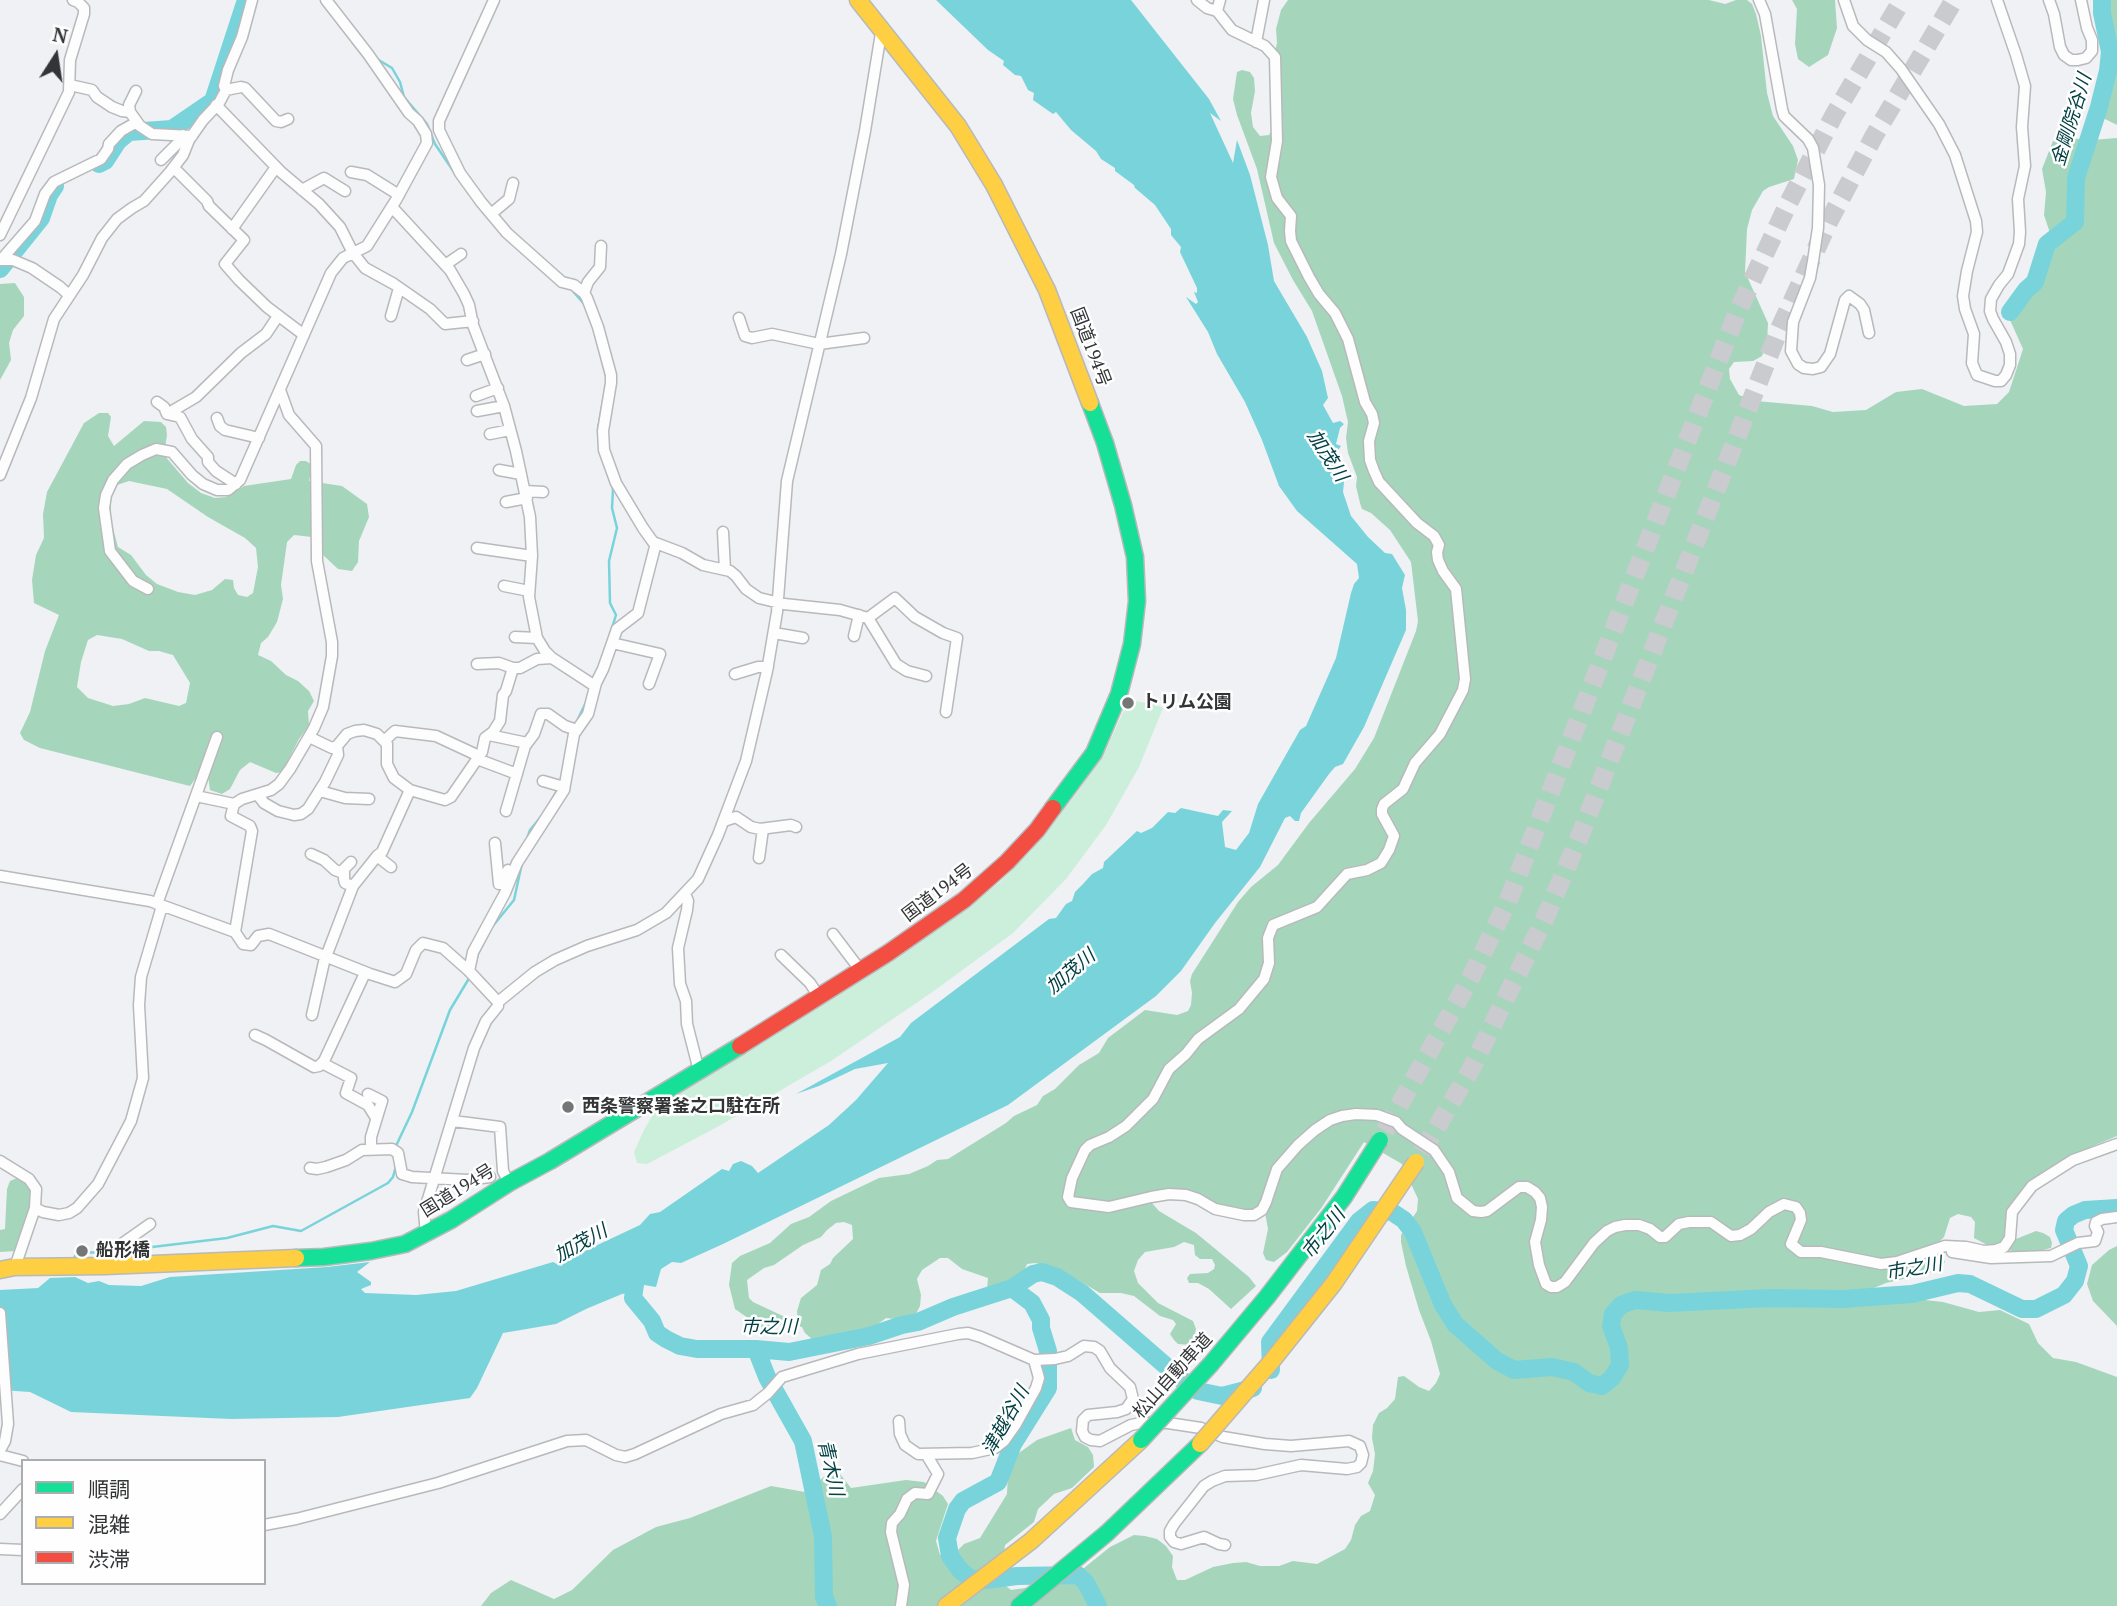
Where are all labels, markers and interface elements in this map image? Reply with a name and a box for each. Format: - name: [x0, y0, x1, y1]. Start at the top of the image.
- north arrow: [21, 21, 91, 91]
- text: N: [51, 21, 70, 49]
- water label: 金剛院谷川: [2047, 71, 2097, 169]
- street label: 国道194号: [1065, 304, 1115, 390]
- water label: 加茂川: [1302, 426, 1352, 486]
- place label: トリム公園: [1142, 692, 1232, 714]
- marker: トリム公園: [1120, 695, 1136, 711]
- street label: 国道194号: [898, 859, 978, 927]
- water label: 加茂川: [1042, 945, 1100, 999]
- place label: 西条警察署釜之口駐在所: [582, 1096, 780, 1118]
- marker: 西条警察署釜之口駐在所: [560, 1099, 576, 1115]
- street label: 国道194号: [417, 1160, 499, 1222]
- water label: 市之川: [1297, 1205, 1351, 1263]
- water label: 加茂川: [551, 1220, 611, 1268]
- place label: 船形橋: [96, 1240, 150, 1262]
- marker: 船形橋: [74, 1243, 90, 1259]
- water label: 市之川: [1884, 1253, 1944, 1285]
- water label: 市之川: [741, 1317, 797, 1339]
- street label: 松山自動車道: [1129, 1329, 1217, 1423]
- water label: 津越谷川: [978, 1382, 1034, 1460]
- water label: 青木川: [812, 1438, 848, 1498]
- legend: [21, 1459, 266, 1585]
- text: 順調: [88, 1475, 130, 1503]
- text: 混雑: [88, 1510, 130, 1538]
- text: 渋滞: [88, 1545, 130, 1573]

